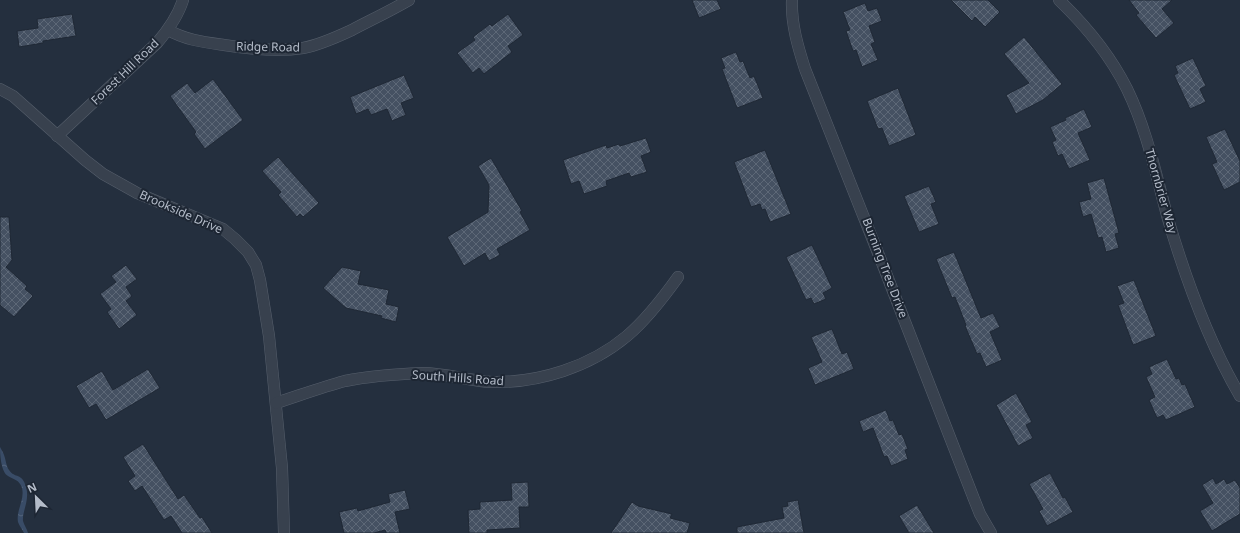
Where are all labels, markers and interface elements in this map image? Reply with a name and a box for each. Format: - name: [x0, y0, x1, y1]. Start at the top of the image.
- street label: Forest Hill Road: [87, 35, 162, 108]
- street label: Ridge Road: [236, 37, 300, 56]
- street label: Thornbrier Way: [1141, 146, 1182, 236]
- street label: Brookside Drive: [137, 186, 226, 238]
- street label: Burning Tree Drive: [859, 215, 912, 320]
- street label: South Hills Road: [412, 366, 505, 389]
- north arrow: [16, 477, 56, 517]
- text: N: [25, 479, 39, 496]

